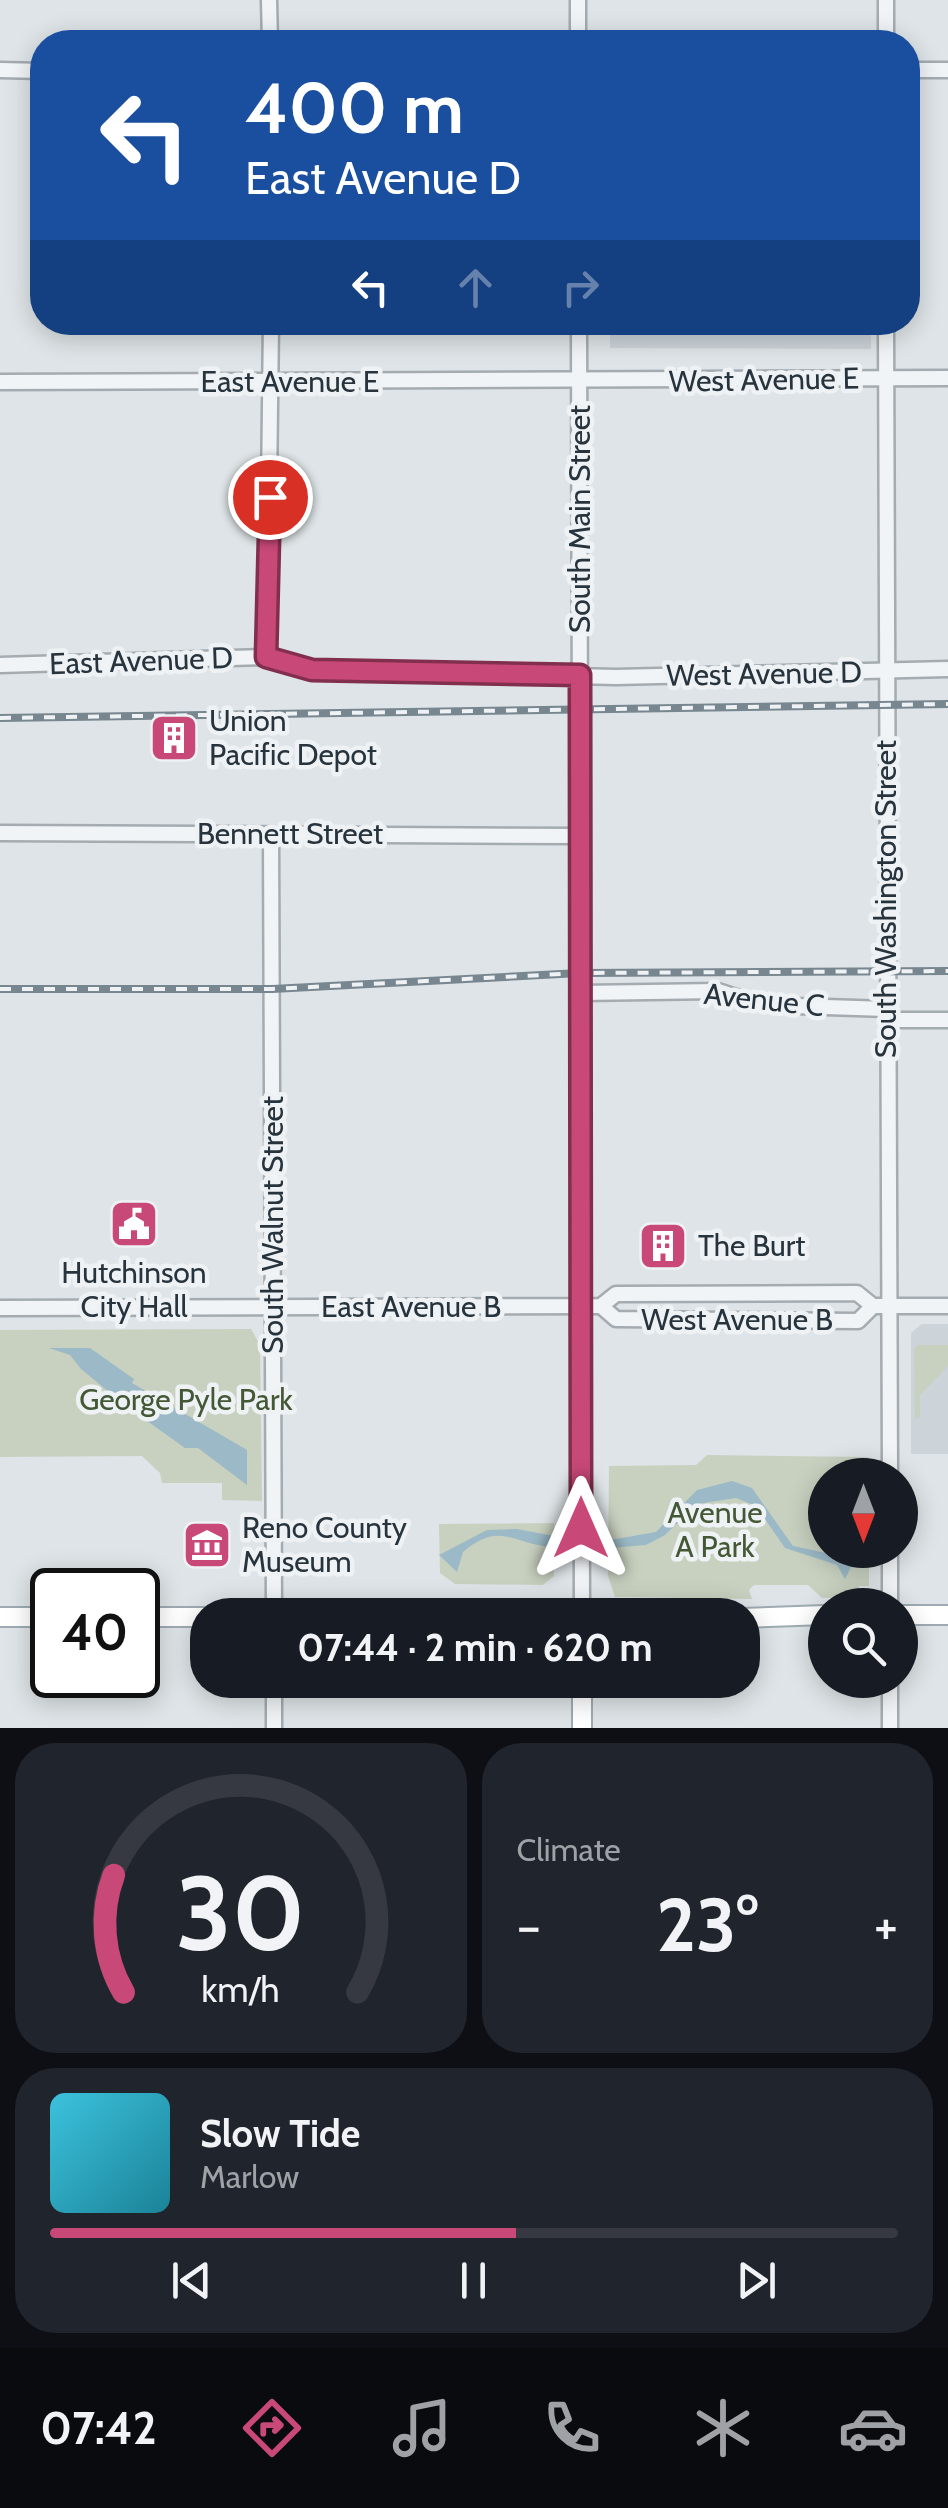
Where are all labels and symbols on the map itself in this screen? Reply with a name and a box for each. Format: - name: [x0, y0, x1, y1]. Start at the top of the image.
- street label: West Avenue E: [669, 359, 859, 400]
- street label: East Avenue E: [201, 363, 379, 400]
- street label: South Main Street: [561, 405, 598, 633]
- pin: [228, 455, 313, 540]
- street label: East Avenue D: [48, 639, 234, 682]
- street label: West Avenue D: [666, 653, 862, 694]
- place label: Union Pacific Depot: [209, 702, 377, 773]
- building icon: Union Pacific Depot: [148, 712, 200, 764]
- street label: South Washington Street: [867, 740, 904, 1058]
- street label: Bennett Street: [197, 815, 383, 852]
- street label: Avenue C: [702, 975, 826, 1024]
- street label: South Walnut Street: [254, 1096, 291, 1354]
- public building icon: Hutchinson City Hall: [108, 1198, 160, 1250]
- building icon: The Burt: [637, 1220, 689, 1272]
- place label: The Burt: [698, 1227, 805, 1264]
- place label: Hutchinson City Hall: [61, 1254, 207, 1325]
- street label: East Avenue B: [321, 1288, 501, 1325]
- street label: West Avenue B: [641, 1301, 833, 1338]
- park label: George Pyle Park: [79, 1381, 293, 1418]
- north arrow: [808, 1458, 918, 1568]
- position arrow: [529, 1476, 633, 1580]
- park label: Avenue A Park: [667, 1494, 763, 1565]
- place label: Reno County Museum: [242, 1509, 407, 1580]
- museum icon: Reno County Museum: [181, 1519, 233, 1571]
- speed limit sign: 40: [30, 1568, 160, 1698]

